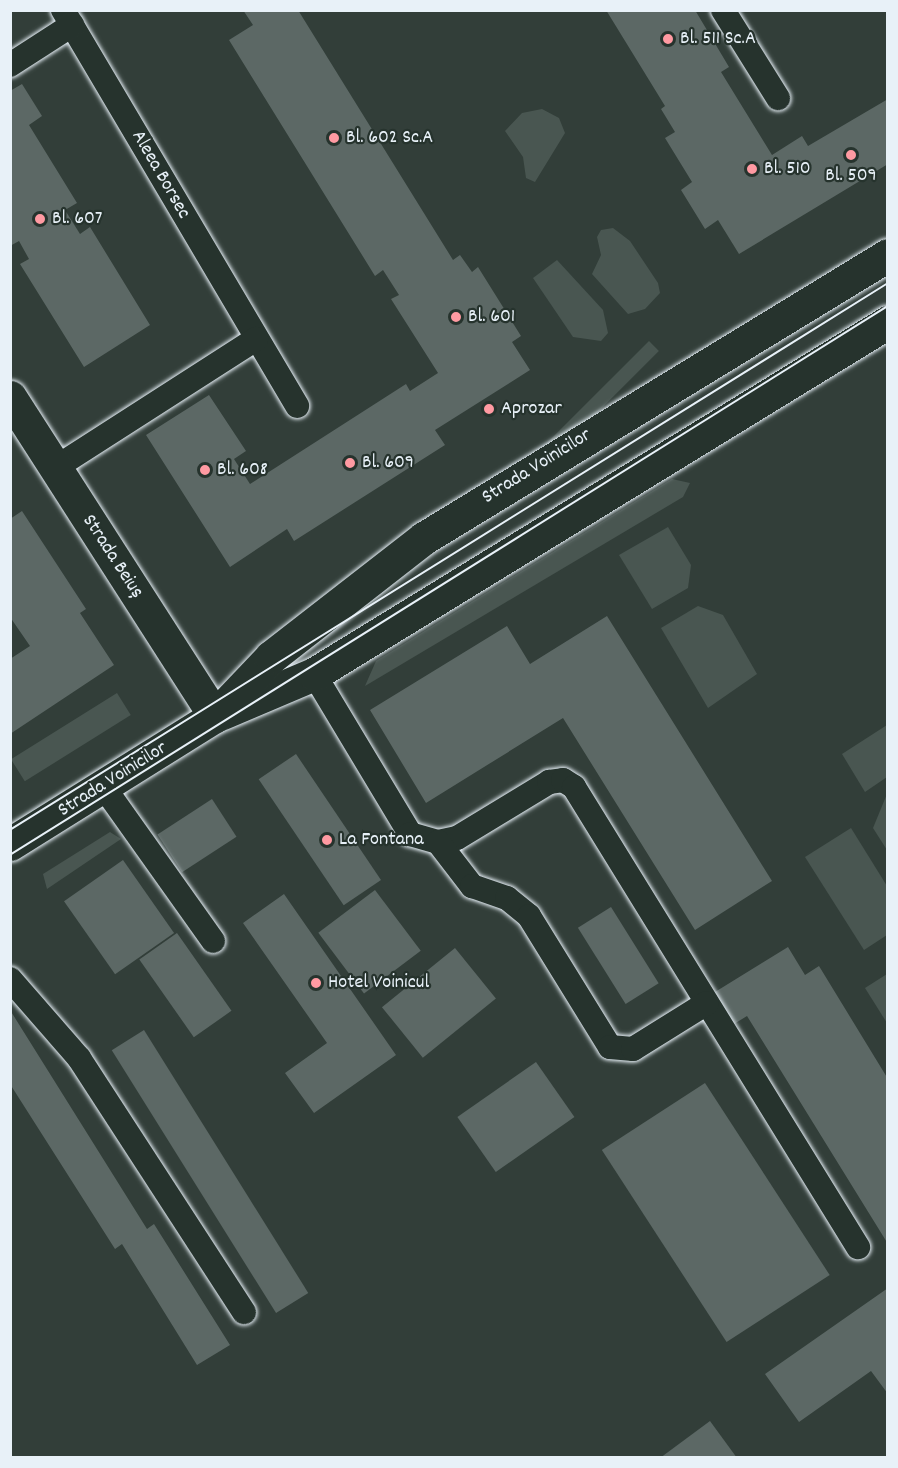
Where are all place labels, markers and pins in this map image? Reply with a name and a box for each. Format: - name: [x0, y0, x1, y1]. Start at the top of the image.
- place label: Bl. 511 Sc.A: [680, 27, 756, 51]
- marker: Bl. 511 Sc.A: [661, 32, 675, 46]
- place label: Bl. 602 Sc.A: [346, 126, 433, 150]
- marker: Bl. 602 Sc.A: [327, 131, 341, 145]
- marker: Bl. 509: [844, 148, 858, 162]
- place label: Bl. 510: [764, 157, 811, 181]
- marker: Bl. 510: [745, 162, 759, 176]
- place label: Bl. 509: [825, 164, 877, 188]
- place label: Bl. 607: [52, 207, 102, 231]
- marker: Bl. 607: [33, 212, 47, 226]
- place label: Bl. 601: [468, 305, 515, 329]
- marker: Bl. 601: [449, 310, 463, 324]
- place label: Aprozar: [501, 397, 562, 421]
- marker: Aprozar: [482, 402, 496, 416]
- place label: Bl. 609: [362, 451, 414, 475]
- marker: Bl. 609: [343, 456, 357, 470]
- place label: Bl. 608: [217, 458, 268, 482]
- marker: Bl. 608: [198, 463, 212, 477]
- place label: La Fontana: [339, 828, 424, 852]
- marker: La Fontana: [320, 833, 334, 847]
- place label: Hotel Voinicul: [328, 971, 429, 995]
- marker: Hotel Voinicul: [309, 976, 323, 990]

